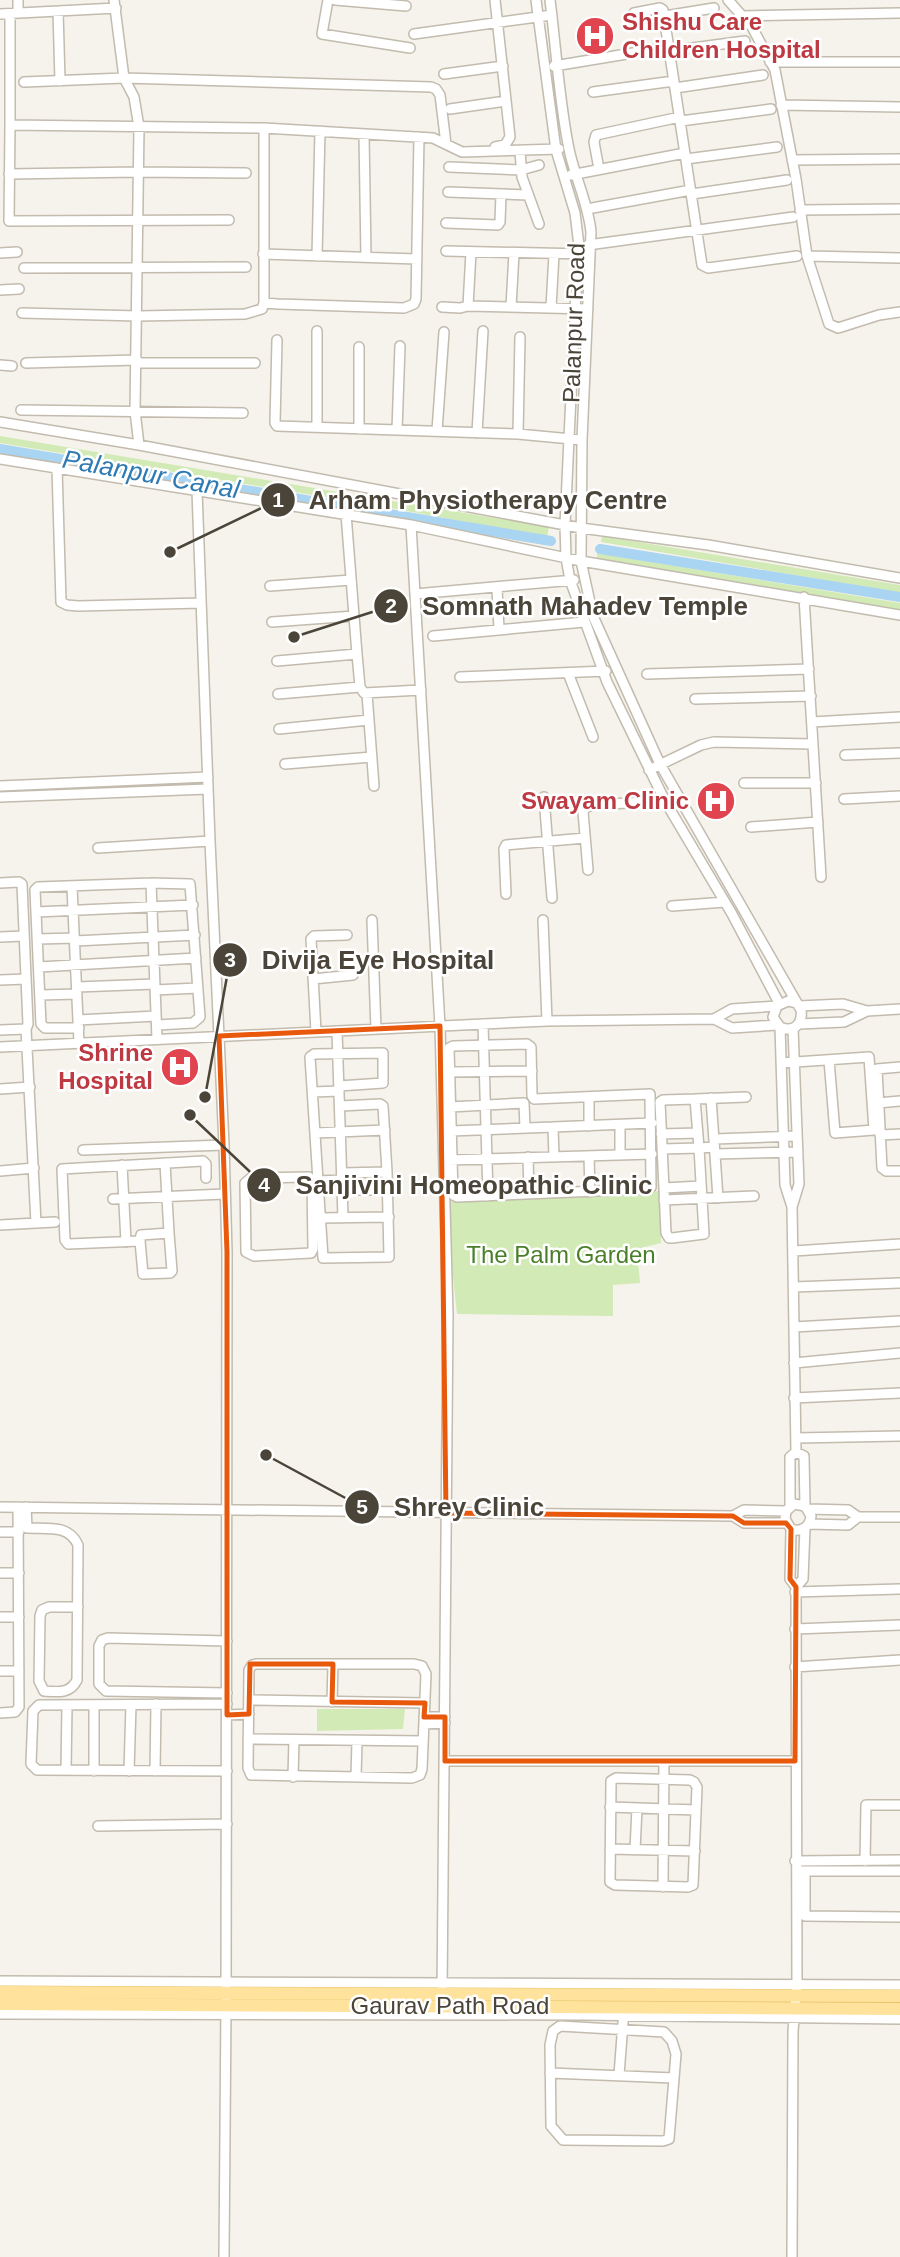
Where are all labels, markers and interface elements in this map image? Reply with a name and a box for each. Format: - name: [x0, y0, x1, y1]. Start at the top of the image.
- place label: Shishu Care Children Hospital: [622, 8, 821, 63]
- hospital icon: Shishu Care Children Hospital: [574, 15, 616, 57]
- street label: Palanpur Road: [557, 242, 590, 403]
- water label: Palanpur Canal: [60, 444, 243, 505]
- callout: Arham Physiotherapy Centre: [260, 477, 681, 524]
- text: Arham Physiotherapy Centre: [309, 485, 667, 515]
- text: 1: [272, 488, 284, 511]
- callout: Somnath Mahadev Temple: [373, 582, 762, 629]
- text: Somnath Mahadev Temple: [422, 591, 748, 621]
- text: 2: [385, 594, 397, 617]
- hospital icon: Swayam Clinic: [695, 780, 737, 822]
- place label: Swayam Clinic: [521, 787, 689, 814]
- callout: Divija Eye Hospital: [213, 936, 508, 983]
- text: Divija Eye Hospital: [262, 945, 494, 975]
- text: 3: [224, 948, 236, 971]
- place label: Shrine Hospital: [58, 1039, 153, 1094]
- hospital icon: Shrine Hospital: [159, 1046, 201, 1088]
- callout: Sanjivini Homeopathic Clinic: [246, 1162, 666, 1209]
- text: Sanjivini Homeopathic Clinic: [296, 1170, 652, 1200]
- text: 4: [258, 1173, 270, 1196]
- park label: The Palm Garden: [466, 1241, 656, 1268]
- callout: Shrey Clinic: [345, 1484, 558, 1531]
- text: Shrey Clinic: [394, 1492, 544, 1522]
- text: 5: [356, 1495, 368, 1518]
- street label: Gaurav Path Road: [351, 1992, 549, 2019]

